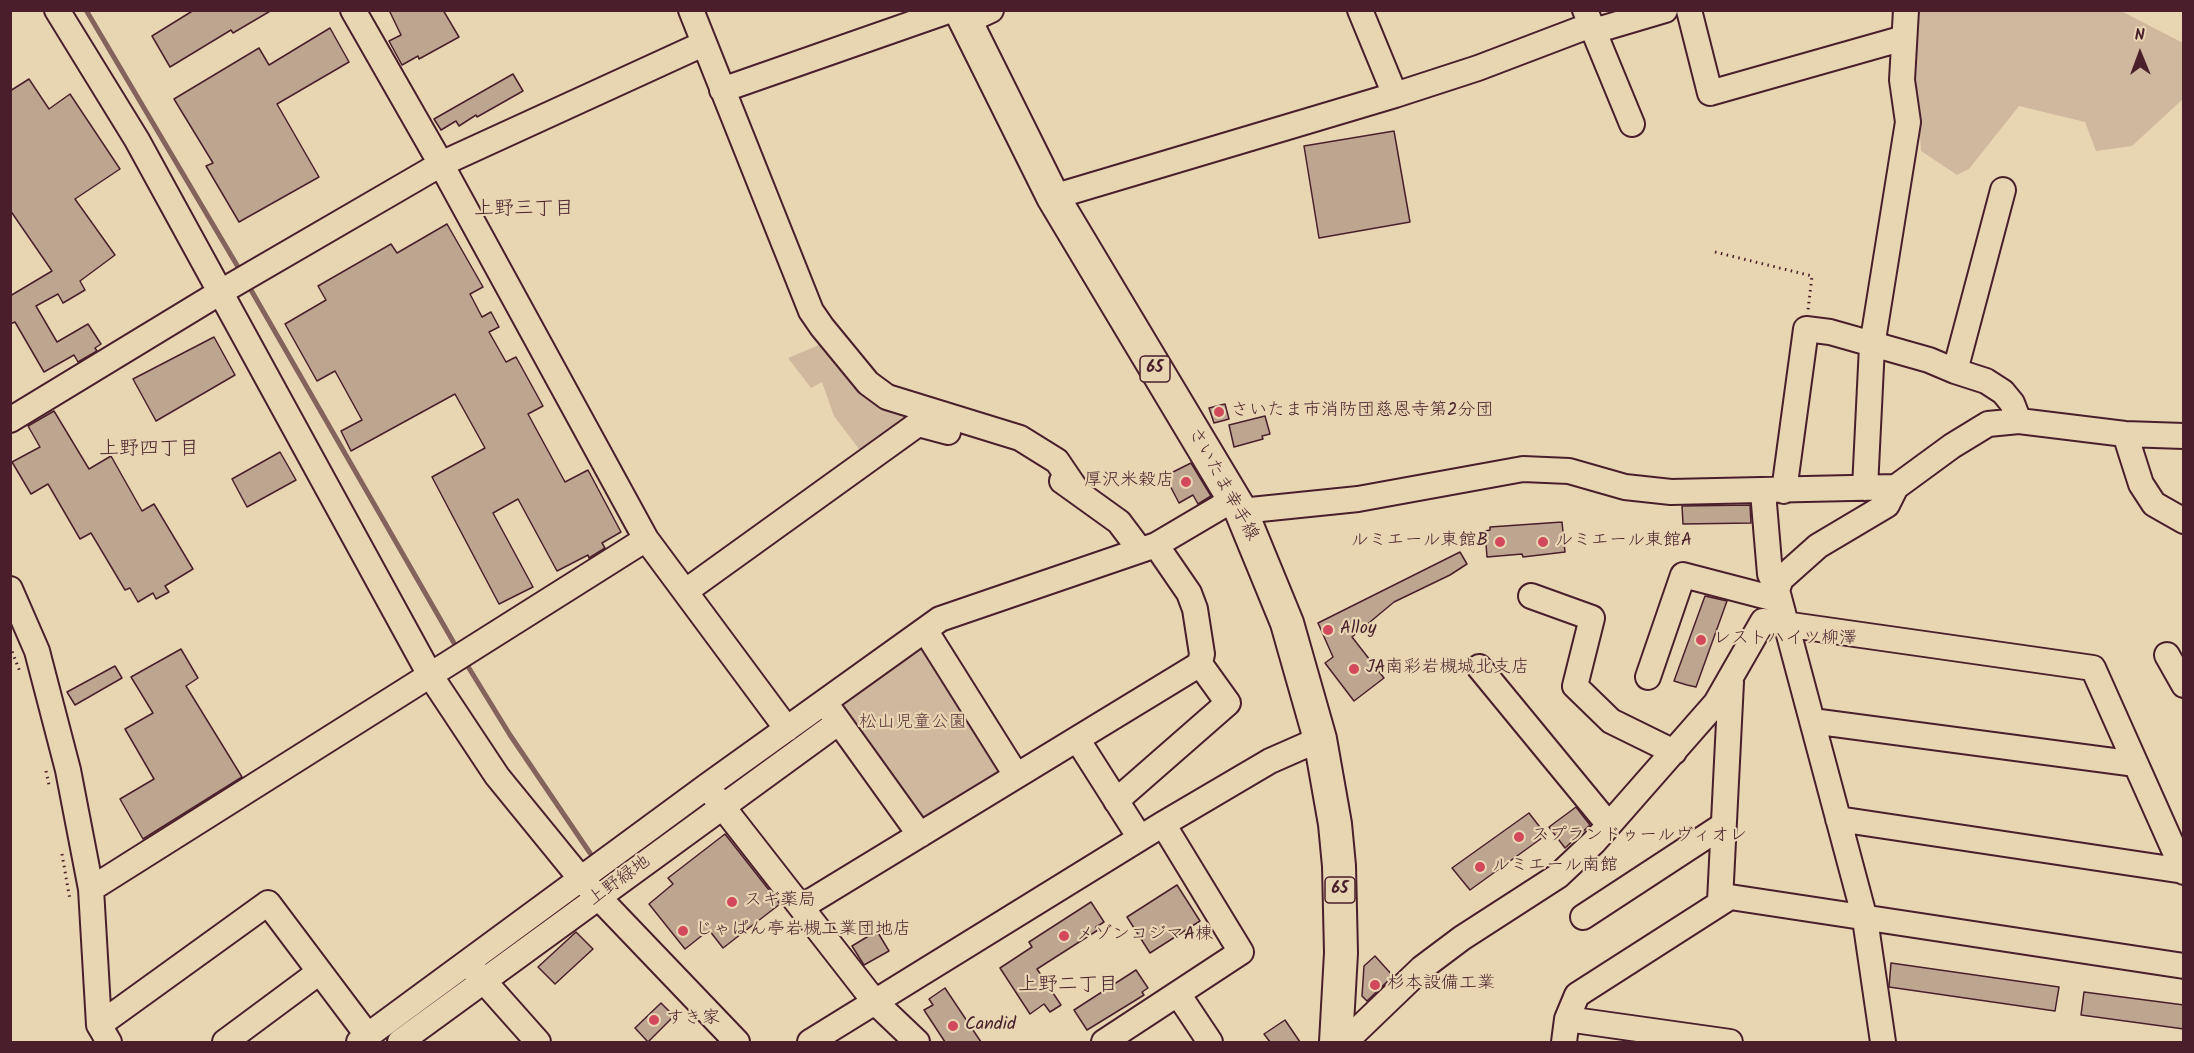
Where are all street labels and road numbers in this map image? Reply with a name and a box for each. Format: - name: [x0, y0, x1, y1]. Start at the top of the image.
- road number: 65: [1140, 356, 1170, 382]
- street label: さいたま幸手線: [1182, 425, 1262, 545]
- street label: 上野緑地: [585, 852, 655, 912]
- road number: 65: [1325, 877, 1355, 903]

